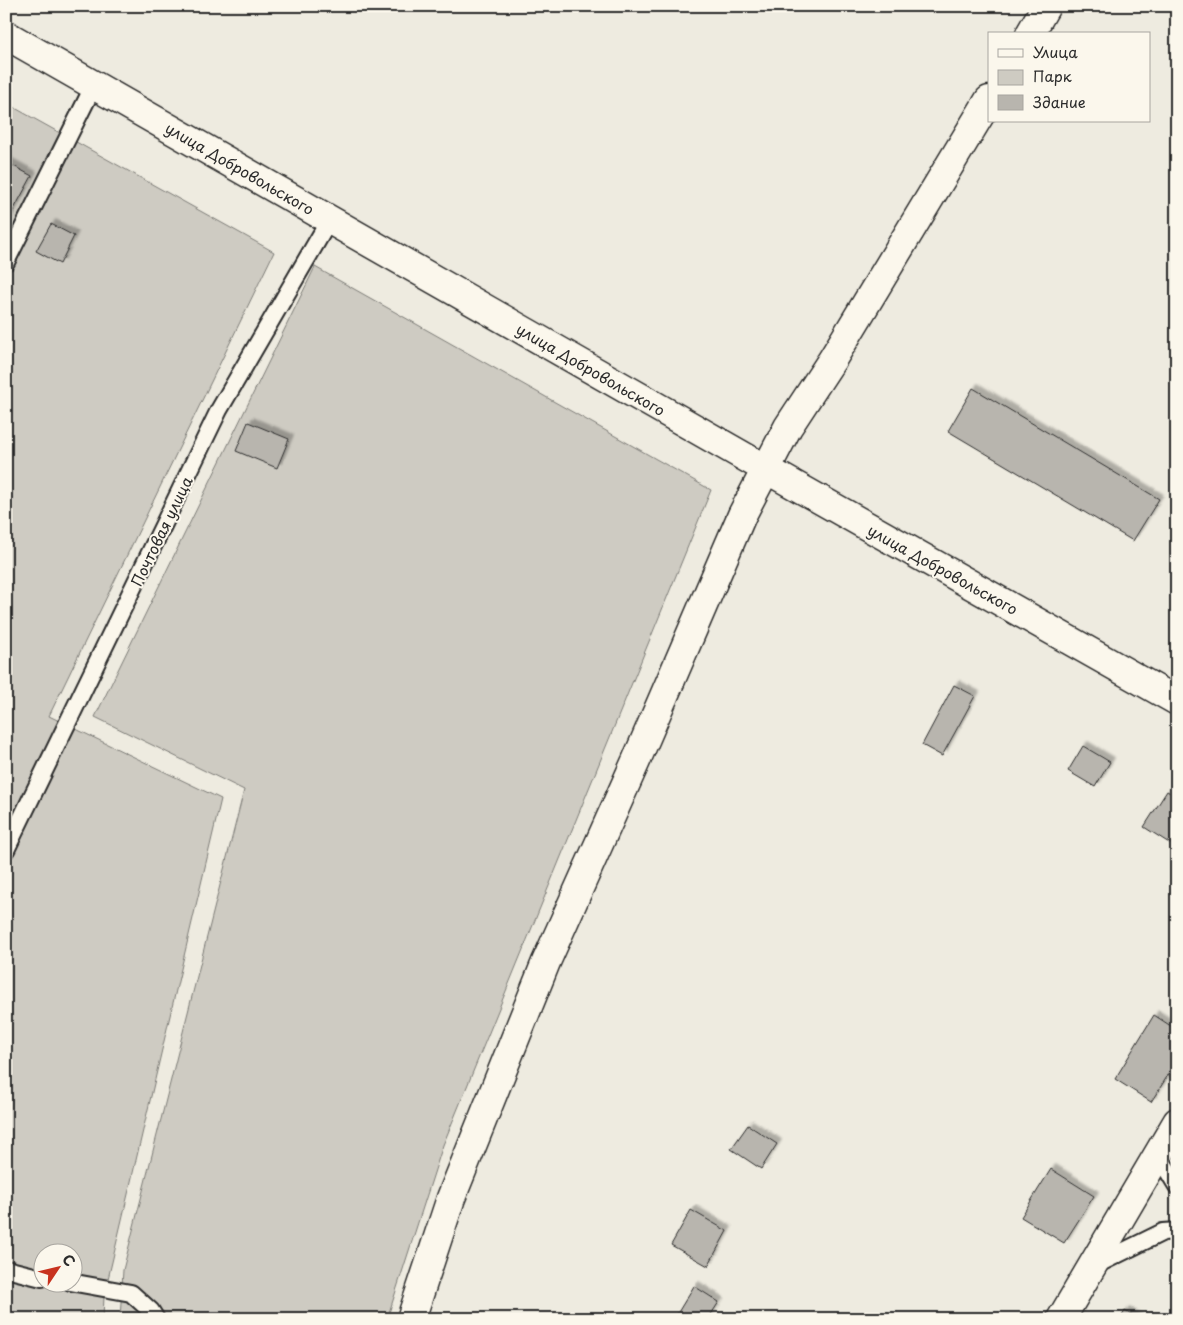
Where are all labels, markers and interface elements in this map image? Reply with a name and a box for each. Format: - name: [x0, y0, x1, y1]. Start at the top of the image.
- legend: [988, 32, 1150, 122]
- text: Улица: [1033, 40, 1078, 63]
- text: Парк: [1033, 64, 1072, 87]
- text: Здание: [1033, 90, 1086, 113]
- street label: улица Добровольского: [161, 116, 319, 220]
- street label: улица Добровольского: [512, 317, 670, 421]
- street label: Почтовая улица: [124, 472, 198, 590]
- street label: улица Добровольского: [864, 518, 1022, 620]
- north arrow: [32, 1242, 82, 1292]
- text: С: [57, 1250, 81, 1271]

